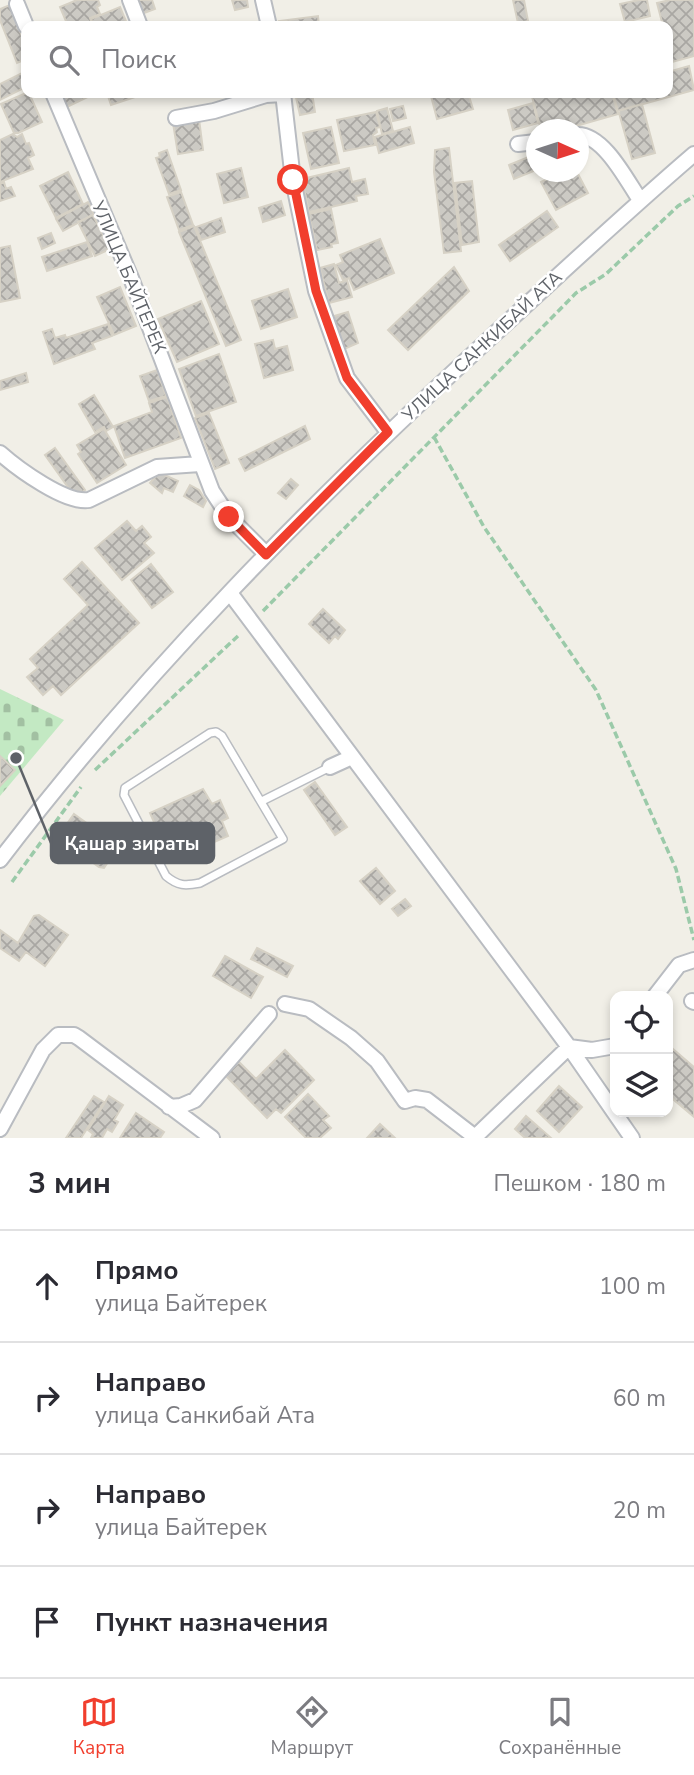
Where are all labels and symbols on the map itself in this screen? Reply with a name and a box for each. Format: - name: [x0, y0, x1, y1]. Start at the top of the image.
- north arrow: [526, 119, 589, 182]
- route start: [277, 164, 308, 195]
- street label: УЛИЦА БАЙТЕРЕК: [86, 196, 172, 357]
- street label: УЛИЦА САНКИБАЙ АТА: [396, 265, 567, 427]
- route end: [213, 501, 244, 532]
- callout: Қашар зираты: [51, 823, 214, 863]
- text: Қашар зираты: [65, 831, 199, 857]

